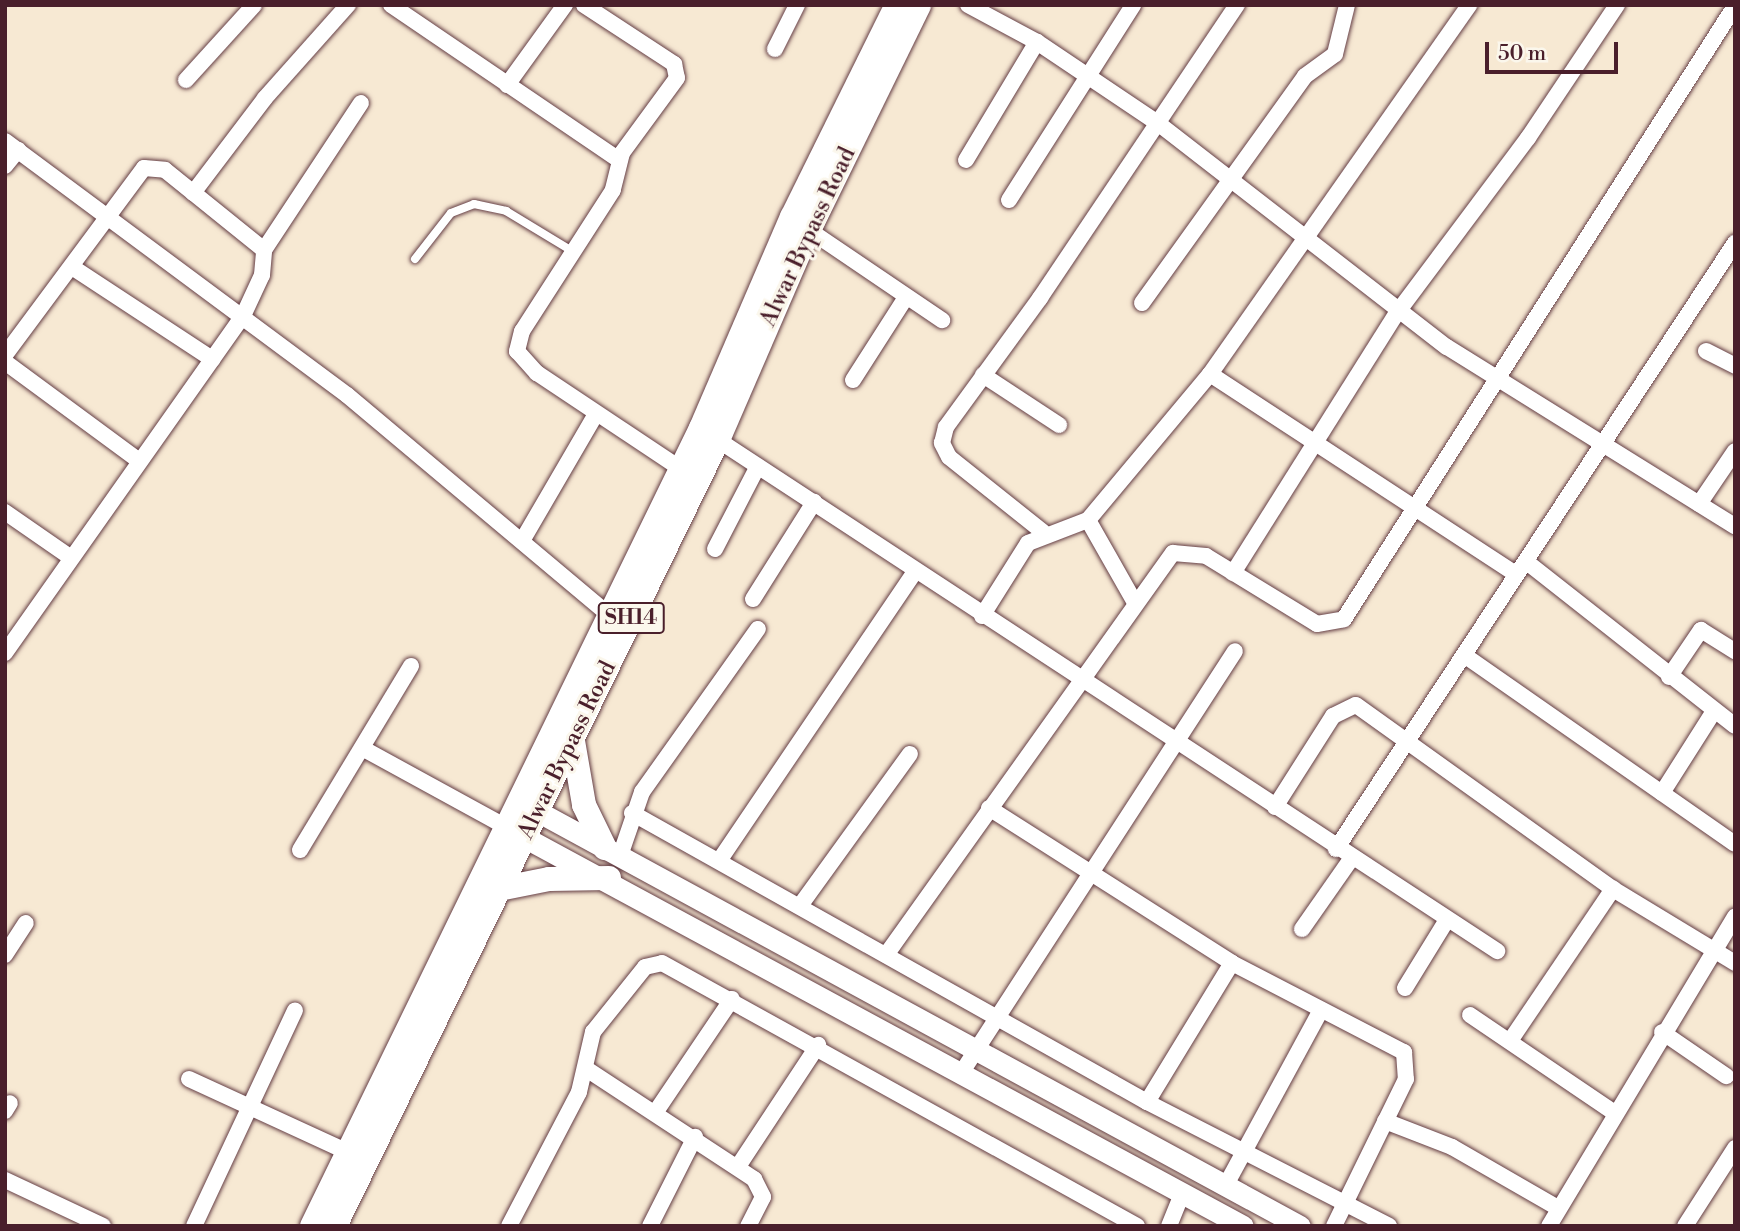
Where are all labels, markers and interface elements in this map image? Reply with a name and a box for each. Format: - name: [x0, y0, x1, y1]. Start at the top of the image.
- scale bar: [1488, 28, 1621, 72]
- text: 50 m: [1498, 41, 1546, 67]
- street label: Alwar Bypass Road: [754, 143, 862, 331]
- road number: SH14: [596, 600, 666, 636]
- street label: Alwar Bypass Road: [512, 656, 622, 844]

